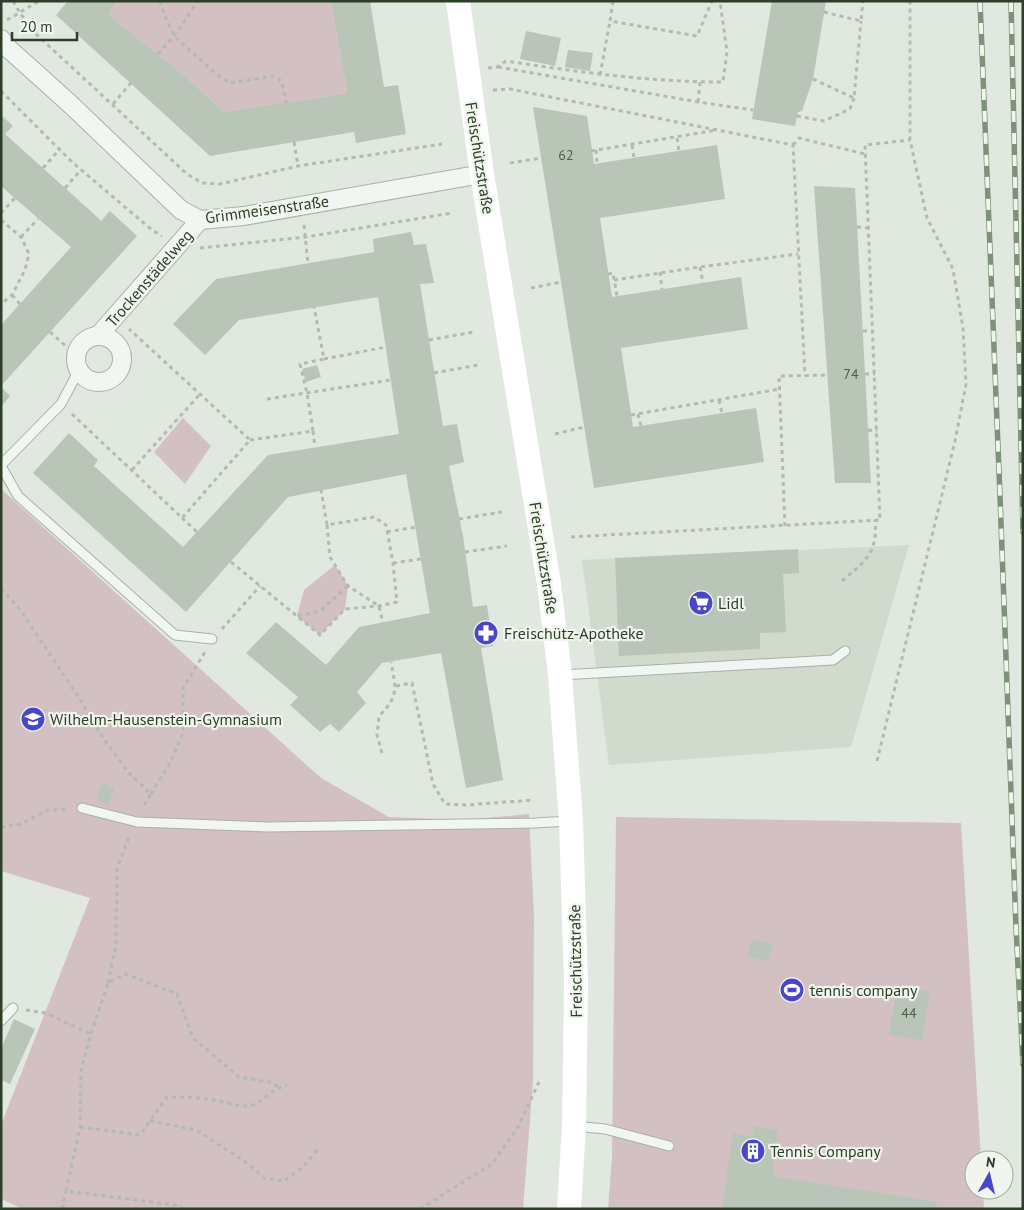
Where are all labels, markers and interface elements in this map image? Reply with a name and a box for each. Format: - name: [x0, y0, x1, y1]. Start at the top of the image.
- scale bar: [12, 10, 78, 42]
- text: 20 m: [20, 17, 53, 36]
- street label: Freischützstraße: [461, 101, 499, 215]
- house number: 62: [558, 146, 574, 164]
- street label: Grimmeisenstraße: [204, 190, 330, 228]
- street label: Trockenstädelweg: [101, 225, 197, 331]
- house number: 74: [843, 365, 859, 383]
- street label: Freischützstraße: [525, 501, 563, 615]
- supermarket icon: Lidl: [688, 590, 714, 616]
- place label: Lidl: [718, 593, 744, 613]
- pharmacy icon: Freischütz-Apotheke: [473, 620, 499, 646]
- place label: Freischütz-Apotheke: [504, 623, 644, 643]
- school or university icon: Wilhelm-Hausenstein-Gymnasium: [20, 706, 46, 732]
- place label: Wilhelm-Hausenstein-Gymnasium: [50, 709, 282, 729]
- street label: Freischützstraße: [564, 904, 586, 1018]
- sports icon: tennis company: [779, 977, 805, 1003]
- place label: tennis company: [810, 980, 918, 1000]
- house number: 44: [901, 1004, 917, 1022]
- building icon: Tennis Company: [740, 1138, 766, 1164]
- place label: Tennis Company: [770, 1141, 881, 1161]
- north arrow: [964, 1150, 1014, 1200]
- text: N: [985, 1153, 997, 1172]

